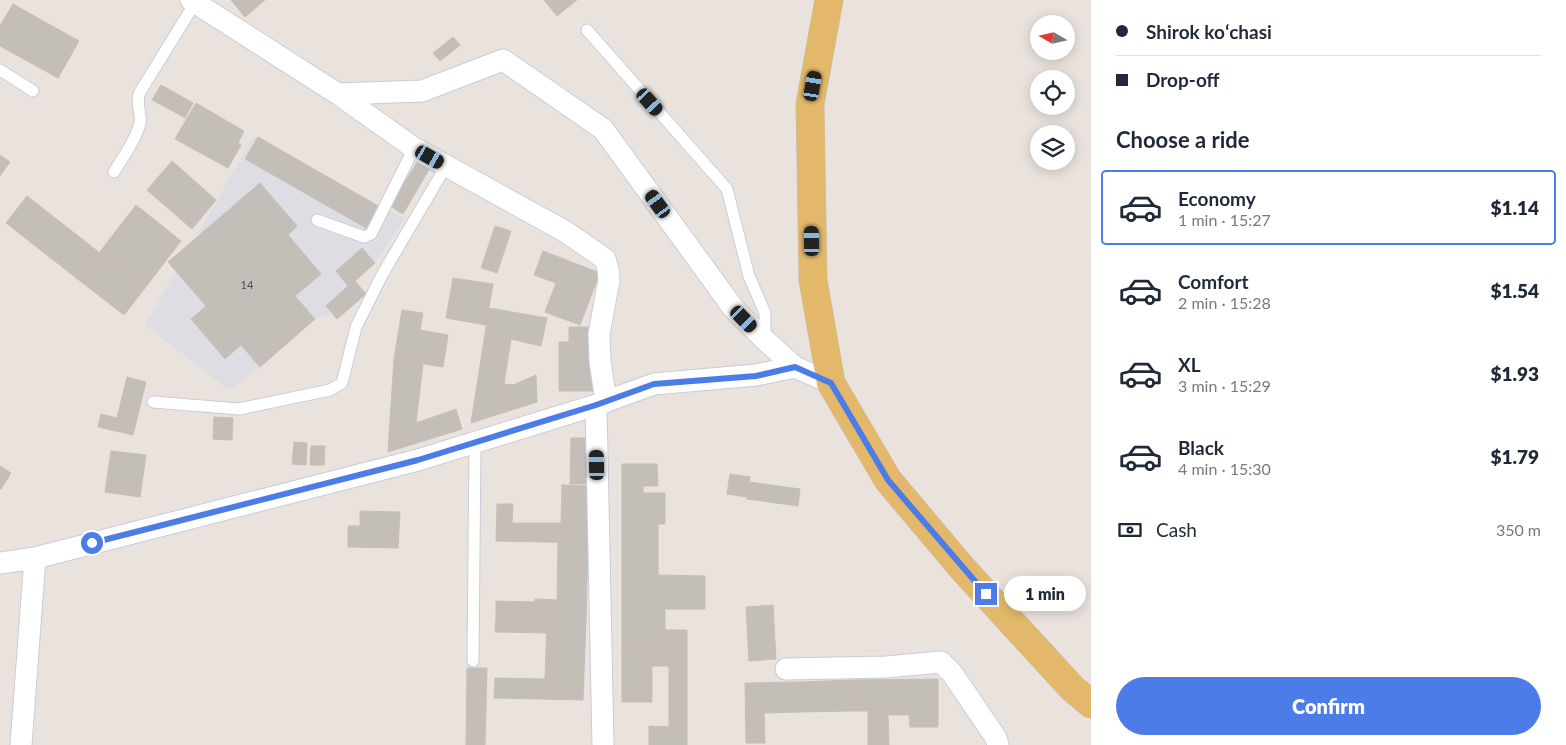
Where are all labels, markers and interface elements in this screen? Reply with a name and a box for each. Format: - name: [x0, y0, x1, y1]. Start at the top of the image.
- north arrow: [1030, 15, 1075, 60]
- map controls: [1030, 15, 1075, 170]
- text: Shirok koʻchasi: [1146, 20, 1272, 43]
- text: Drop-off: [1146, 68, 1220, 91]
- car: [803, 70, 822, 102]
- button: locate: [1030, 70, 1075, 115]
- car: [634, 86, 665, 118]
- button: layers: [1030, 125, 1075, 170]
- text: Choose a ride: [1116, 126, 1250, 153]
- car: [413, 143, 446, 171]
- icon: car: [1118, 185, 1163, 230]
- car: [643, 187, 672, 221]
- text: Economy: [1178, 187, 1256, 210]
- text: $1.14: [1490, 196, 1539, 219]
- text: 1 min · 15:27: [1178, 210, 1271, 229]
- car: [804, 226, 819, 256]
- icon: car: [1118, 268, 1163, 313]
- text: Comfort: [1178, 270, 1249, 293]
- house number: 14: [241, 278, 254, 291]
- text: $1.54: [1490, 279, 1539, 302]
- text: 2 min · 15:28: [1178, 293, 1271, 312]
- car: [728, 303, 759, 335]
- icon: car: [1118, 351, 1163, 396]
- text: XL: [1178, 353, 1201, 376]
- text: $1.93: [1490, 362, 1539, 385]
- text: 3 min · 15:29: [1178, 376, 1271, 395]
- icon: car: [1118, 434, 1163, 479]
- text: Black: [1178, 436, 1224, 459]
- text: $1.79: [1490, 445, 1539, 468]
- car: [589, 450, 604, 480]
- text: 4 min · 15:30: [1178, 459, 1271, 478]
- icon: cash: [1116, 516, 1144, 544]
- text: Cash: [1156, 518, 1197, 541]
- text: 350 m: [1496, 520, 1541, 539]
- route start: [81, 532, 103, 554]
- callout: 1 min: [1004, 576, 1086, 612]
- route end: [975, 583, 997, 605]
- text: 1 min: [1025, 584, 1065, 603]
- button: Confirm: [1116, 677, 1541, 735]

